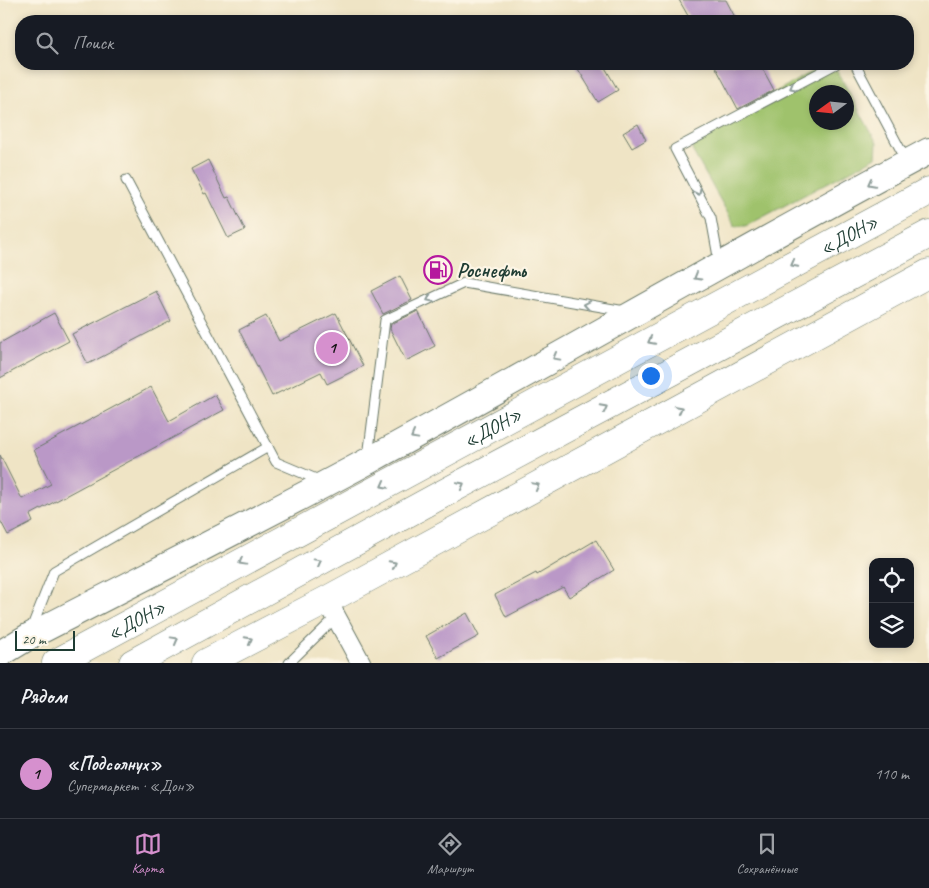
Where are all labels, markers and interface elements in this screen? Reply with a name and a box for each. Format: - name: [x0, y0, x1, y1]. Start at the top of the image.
- search box: [15, 15, 914, 70]
- icon: search: [33, 29, 61, 57]
- text: Поиск: [73, 31, 113, 55]
- one-way arrow: [789, 81, 798, 91]
- north arrow: [809, 85, 854, 130]
- one-way arrow: [867, 177, 876, 187]
- one-way arrow: [692, 187, 702, 196]
- street label: «ДОН»: [815, 209, 882, 261]
- fuel station icon: Роснефть: [423, 255, 453, 285]
- place label: Роснефть: [457, 258, 528, 283]
- one-way arrow: [790, 258, 799, 268]
- one-way arrow: [694, 271, 703, 281]
- one-way arrow: [427, 292, 436, 302]
- one-way arrow: [583, 300, 592, 310]
- pin: 1: [316, 329, 348, 367]
- one-way arrow: [647, 335, 656, 345]
- one-way arrow: [552, 351, 561, 361]
- your location: [638, 363, 664, 389]
- street label: «ДОН»: [459, 402, 526, 453]
- one-way arrow: [599, 404, 608, 414]
- one-way arrow: [673, 405, 682, 415]
- one-way arrow: [410, 429, 419, 439]
- one-way arrow: [381, 479, 390, 489]
- one-way arrow: [456, 481, 465, 491]
- one-way arrow: [530, 483, 539, 493]
- one-way arrow: [238, 556, 247, 566]
- one-way arrow: [313, 558, 322, 568]
- map controls: [869, 558, 914, 648]
- button: locate: [869, 558, 914, 603]
- one-way arrow: [388, 560, 397, 570]
- street label: «ДОН»: [103, 594, 170, 646]
- button: layers: [869, 603, 914, 648]
- scale bar: [15, 628, 75, 651]
- text: 20 m: [22, 631, 46, 648]
- one-way arrow: [170, 636, 179, 646]
- one-way arrow: [244, 636, 253, 646]
- text: Рядом: [20, 683, 67, 709]
- text: «Подсолнух»: [67, 752, 162, 776]
- text: 1: [32, 764, 40, 784]
- text: 110 m: [875, 764, 909, 784]
- text: Супермаркет · «Дон»: [67, 776, 195, 796]
- tab: Карта: [132, 830, 164, 877]
- tab: Маршрут: [427, 830, 473, 877]
- tab: Сохранённые: [737, 830, 797, 877]

